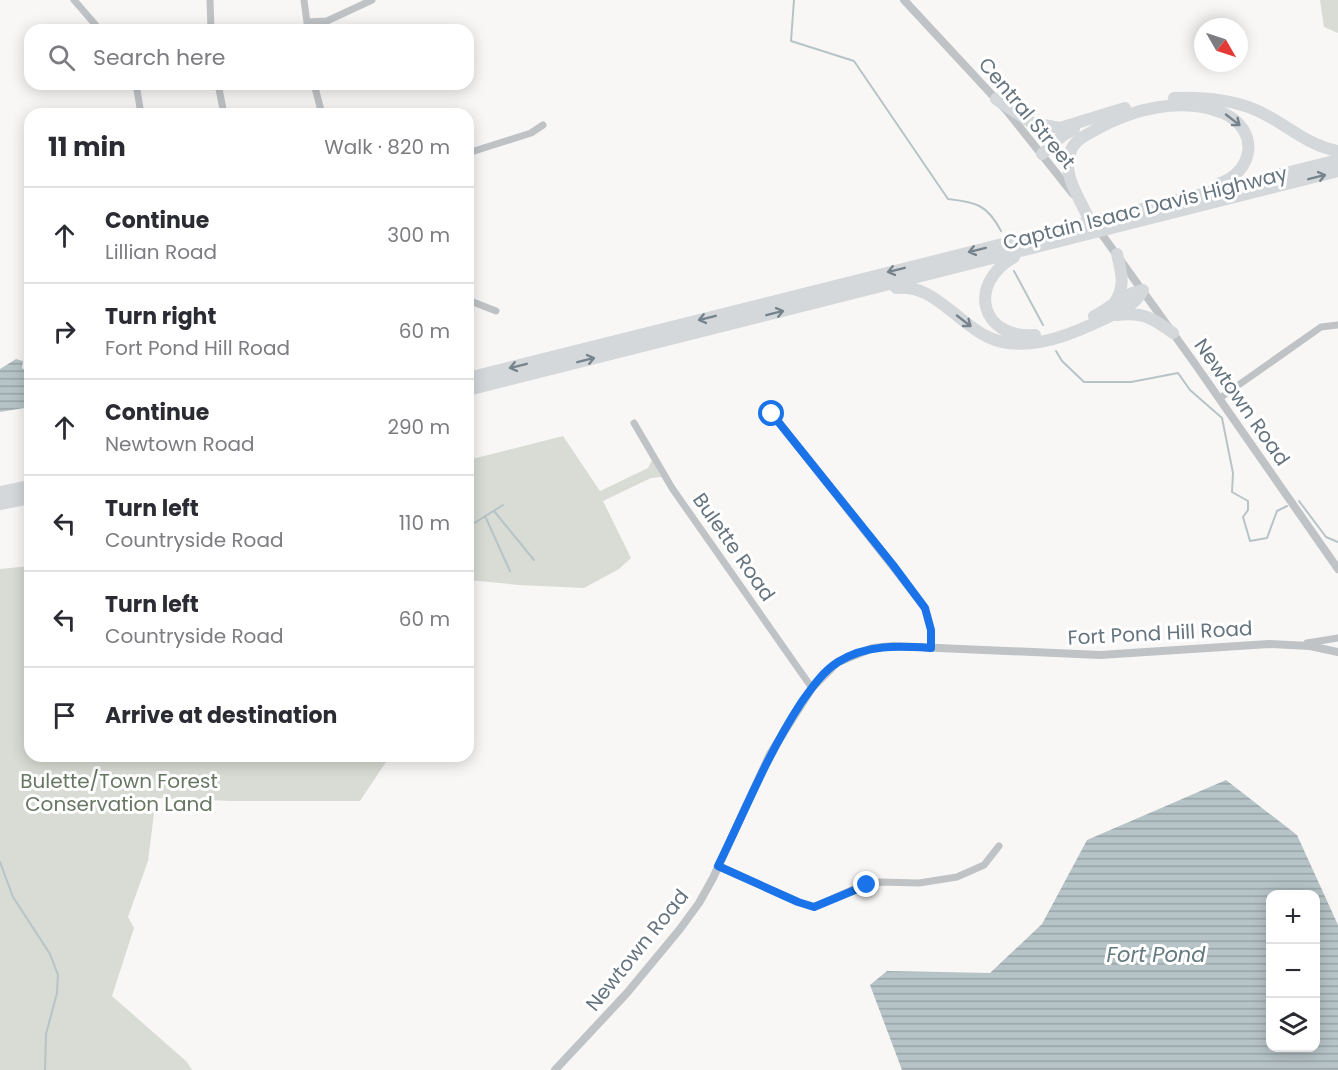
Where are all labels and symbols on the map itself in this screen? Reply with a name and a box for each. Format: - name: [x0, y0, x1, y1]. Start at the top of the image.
- north arrow: [1194, 18, 1248, 72]
- street label: Central Street: [972, 51, 1082, 175]
- one-way arrow: [1225, 113, 1241, 126]
- street label: Captain Isaac Davis Highway: [1000, 159, 1290, 257]
- one-way arrow: [1308, 170, 1327, 182]
- one-way arrow: [967, 245, 986, 257]
- one-way arrow: [887, 265, 906, 277]
- one-way arrow: [765, 307, 784, 319]
- one-way arrow: [698, 313, 717, 325]
- one-way arrow: [956, 314, 972, 327]
- street label: Newtown Road: [1188, 333, 1296, 471]
- one-way arrow: [576, 354, 595, 366]
- one-way arrow: [509, 360, 528, 372]
- route start: [758, 400, 784, 426]
- street label: Bulette Road: [686, 487, 782, 607]
- street label: Fort Pond Hill Road: [1067, 614, 1253, 652]
- park label: Bulette/Town Forest Conservation Land: [20, 767, 218, 818]
- route end: [853, 871, 879, 897]
- street label: Newtown Road: [579, 883, 695, 1017]
- water label: Fort Pond: [1107, 940, 1206, 969]

